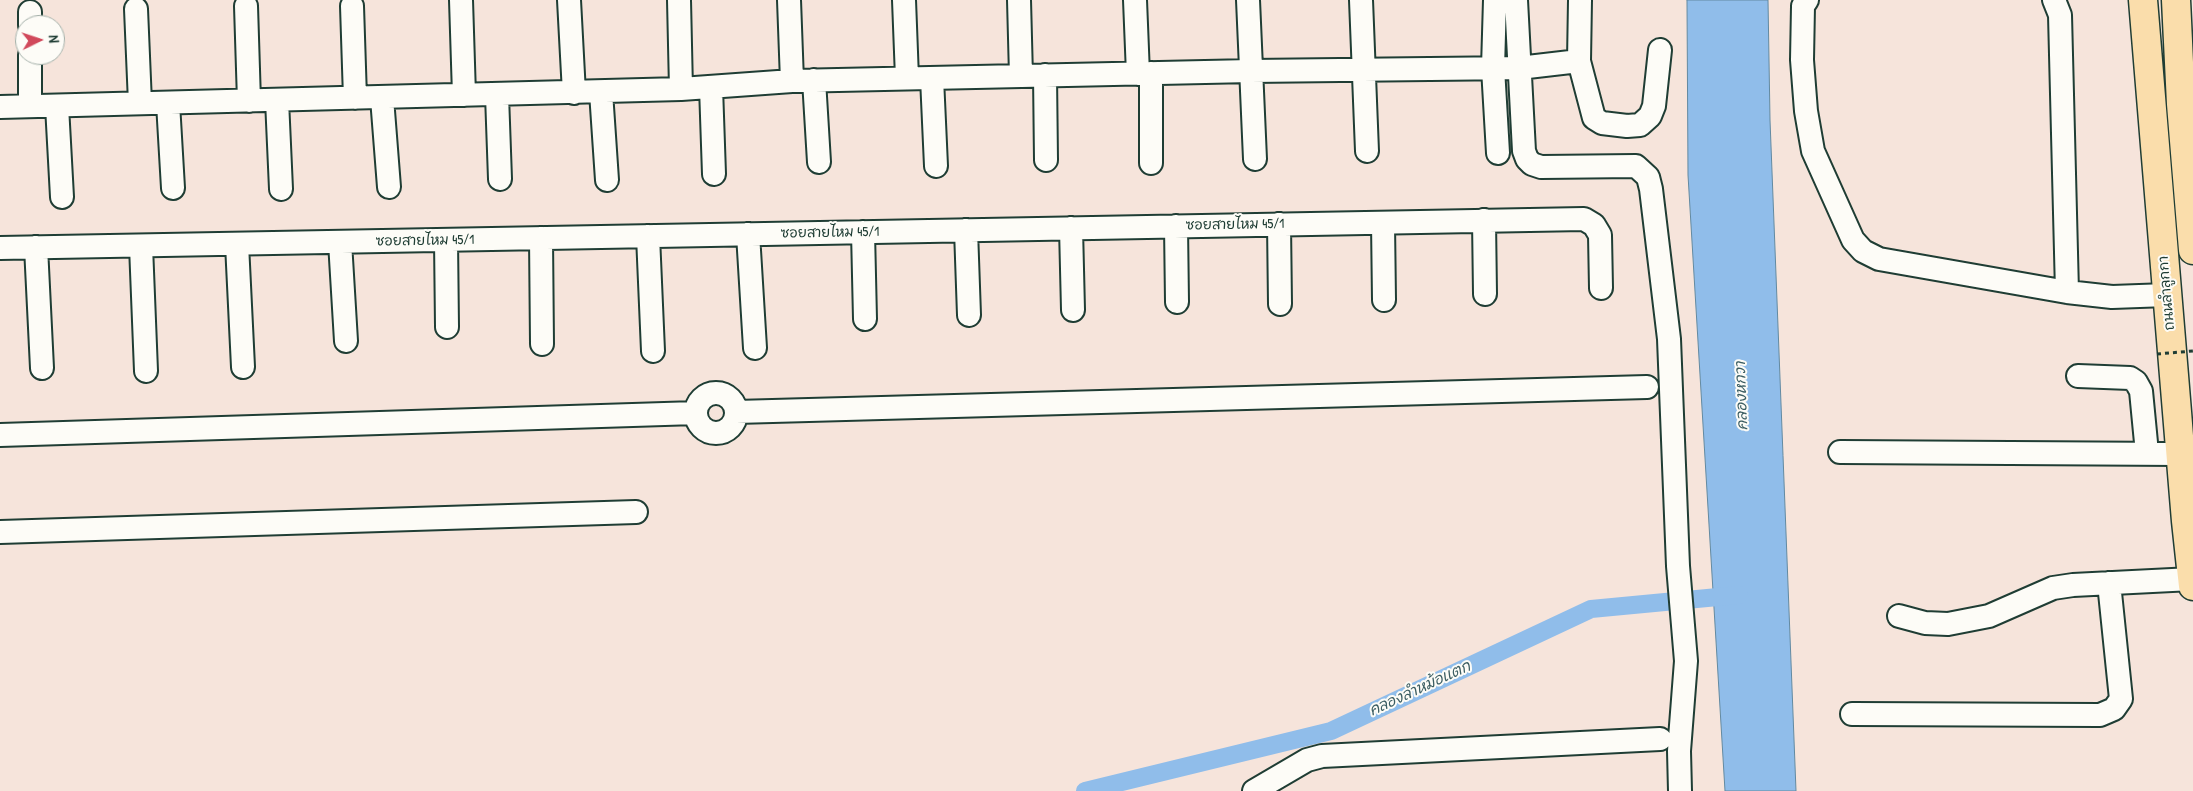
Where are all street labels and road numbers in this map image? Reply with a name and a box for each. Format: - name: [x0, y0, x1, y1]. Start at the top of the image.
- street label: ซอยสายไหม 45/1: [1186, 216, 1284, 234]
- street label: ซอยสายไหม 45/1: [781, 224, 879, 242]
- street label: ซอยสายไหม 45/1: [376, 232, 474, 250]
- street label: ถนนลำลูกกา: [2155, 255, 2179, 331]

